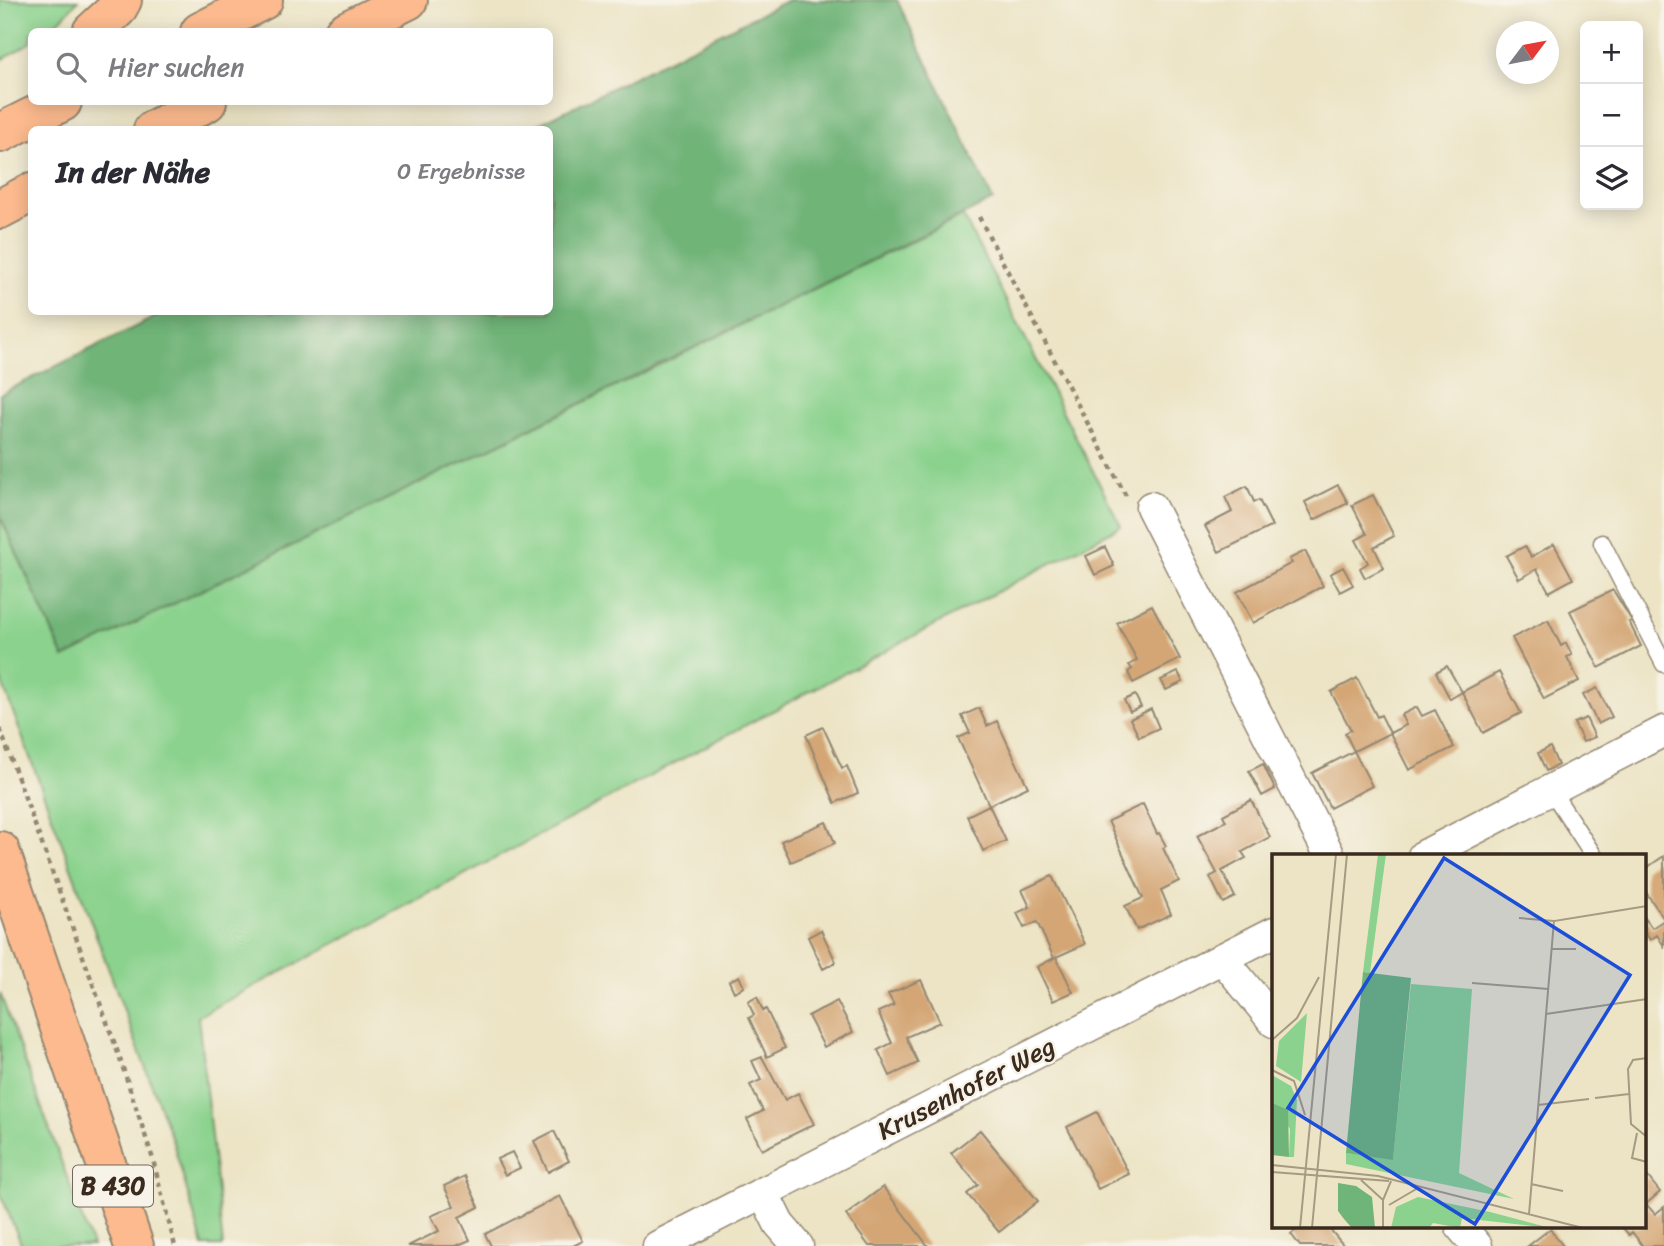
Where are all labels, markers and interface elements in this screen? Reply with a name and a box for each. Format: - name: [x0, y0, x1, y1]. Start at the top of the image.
- north arrow: [1496, 21, 1559, 84]
- map controls: [1580, 21, 1643, 210]
- button: +: [1580, 21, 1643, 84]
- search box: [28, 28, 553, 105]
- text: Hier suchen: [108, 44, 244, 90]
- icon: search: [52, 48, 90, 86]
- button: −: [1580, 84, 1643, 147]
- text: In der Nähe: [56, 145, 210, 199]
- button: layers: [1580, 147, 1643, 210]
- text: 0 Ergebnisse: [397, 151, 525, 192]
- inset map: [1272, 854, 1646, 1228]
- street label: Krusenhofer Weg: [869, 1023, 1063, 1153]
- road number: B 430: [73, 1166, 153, 1206]

